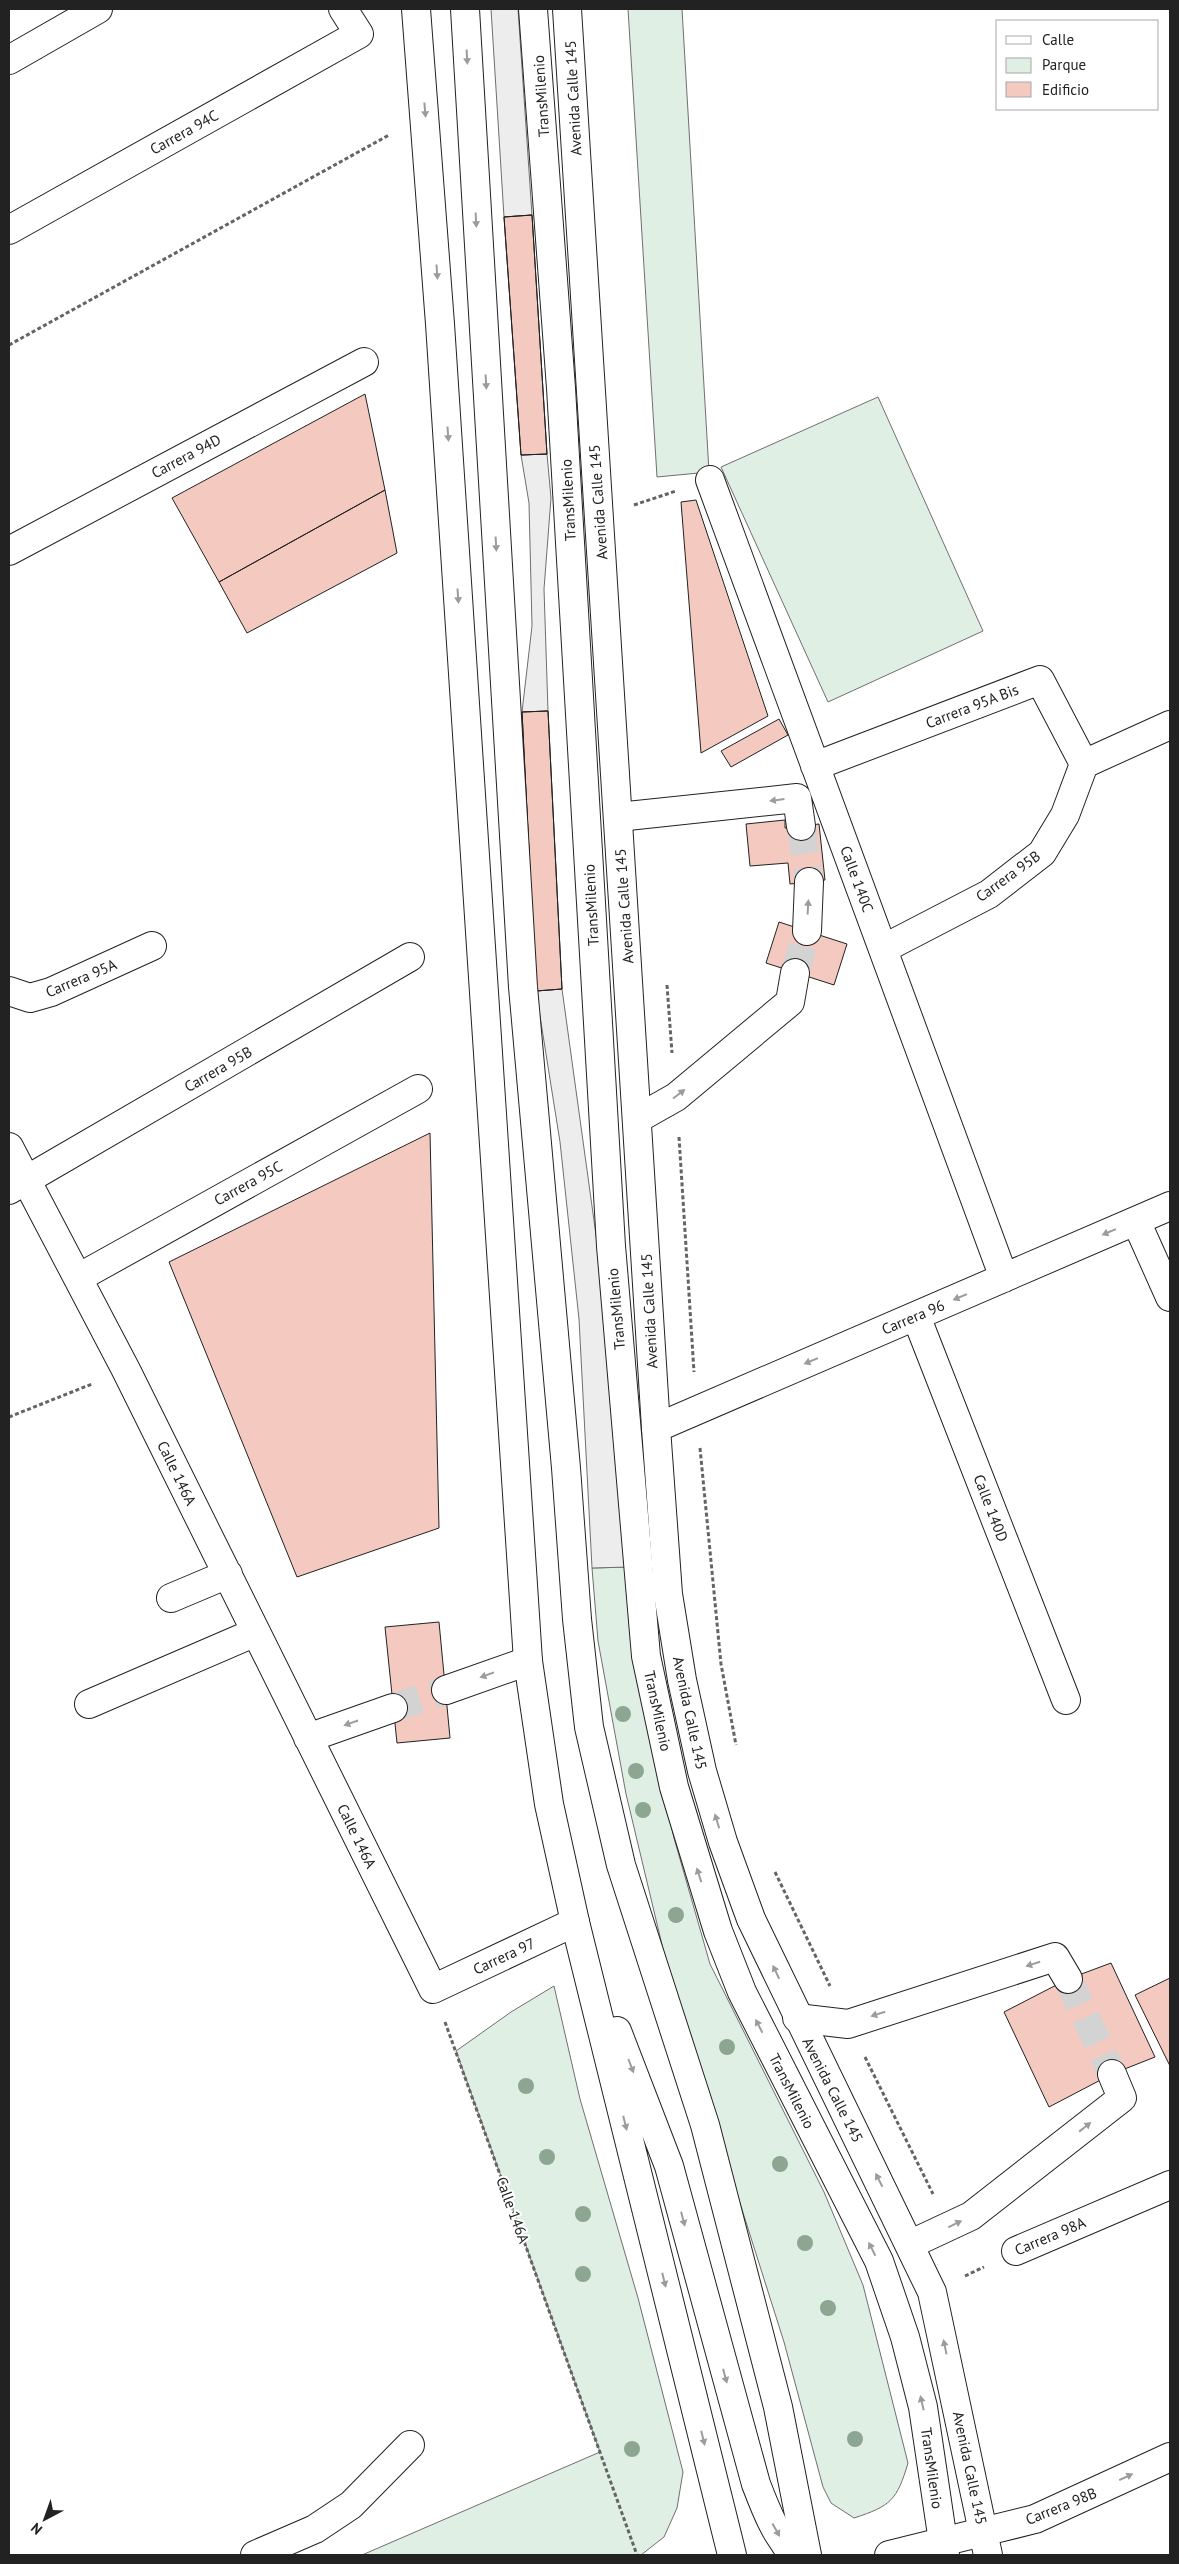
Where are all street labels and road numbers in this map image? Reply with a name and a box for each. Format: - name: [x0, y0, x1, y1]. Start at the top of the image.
- street label: Avenida Calle 145: [560, 40, 586, 156]
- street label: TransMilenio: [529, 54, 553, 138]
- street label: Carrera 94C: [147, 106, 221, 158]
- street label: Carrera 94D: [148, 430, 224, 482]
- street label: Avenida Calle 145: [585, 444, 611, 560]
- street label: TransMilenio: [556, 459, 580, 541]
- street label: Carrera 95A Bis: [923, 680, 1021, 732]
- street label: Calle 140C: [836, 843, 878, 915]
- street label: Carrera 95B: [972, 846, 1044, 906]
- street label: Avenida Calle 145: [611, 848, 637, 964]
- street label: TransMilenio: [579, 864, 603, 946]
- street label: Carrera 95A: [43, 954, 120, 1001]
- street label: Carrera 95B: [181, 1042, 255, 1096]
- street label: Carrera 95C: [211, 1157, 285, 1209]
- street label: Avenida Calle 145: [636, 1253, 662, 1369]
- street label: TransMilenio: [603, 1267, 629, 1351]
- street label: Carrera 96: [879, 1295, 947, 1339]
- street label: Calle 146A: [153, 1438, 201, 1509]
- street label: Calle 140D: [970, 1472, 1012, 1544]
- street label: Avenida Calle 145: [669, 1655, 711, 1771]
- street label: TransMilenio: [640, 1669, 676, 1753]
- street label: Calle 146A: [333, 1801, 381, 1872]
- street label: Carrera 97: [470, 1933, 538, 1979]
- street label: Avenida Calle 145: [798, 2034, 868, 2146]
- street label: TransMilenio: [765, 2050, 819, 2132]
- street label: Calle 146A: [492, 2174, 534, 2246]
- street label: Carrera 98A: [1012, 2212, 1089, 2259]
- street label: Avenida Calle 145: [949, 2410, 991, 2526]
- street label: TransMilenio: [917, 2426, 947, 2510]
- street label: Carrera 98B: [1023, 2483, 1099, 2529]

